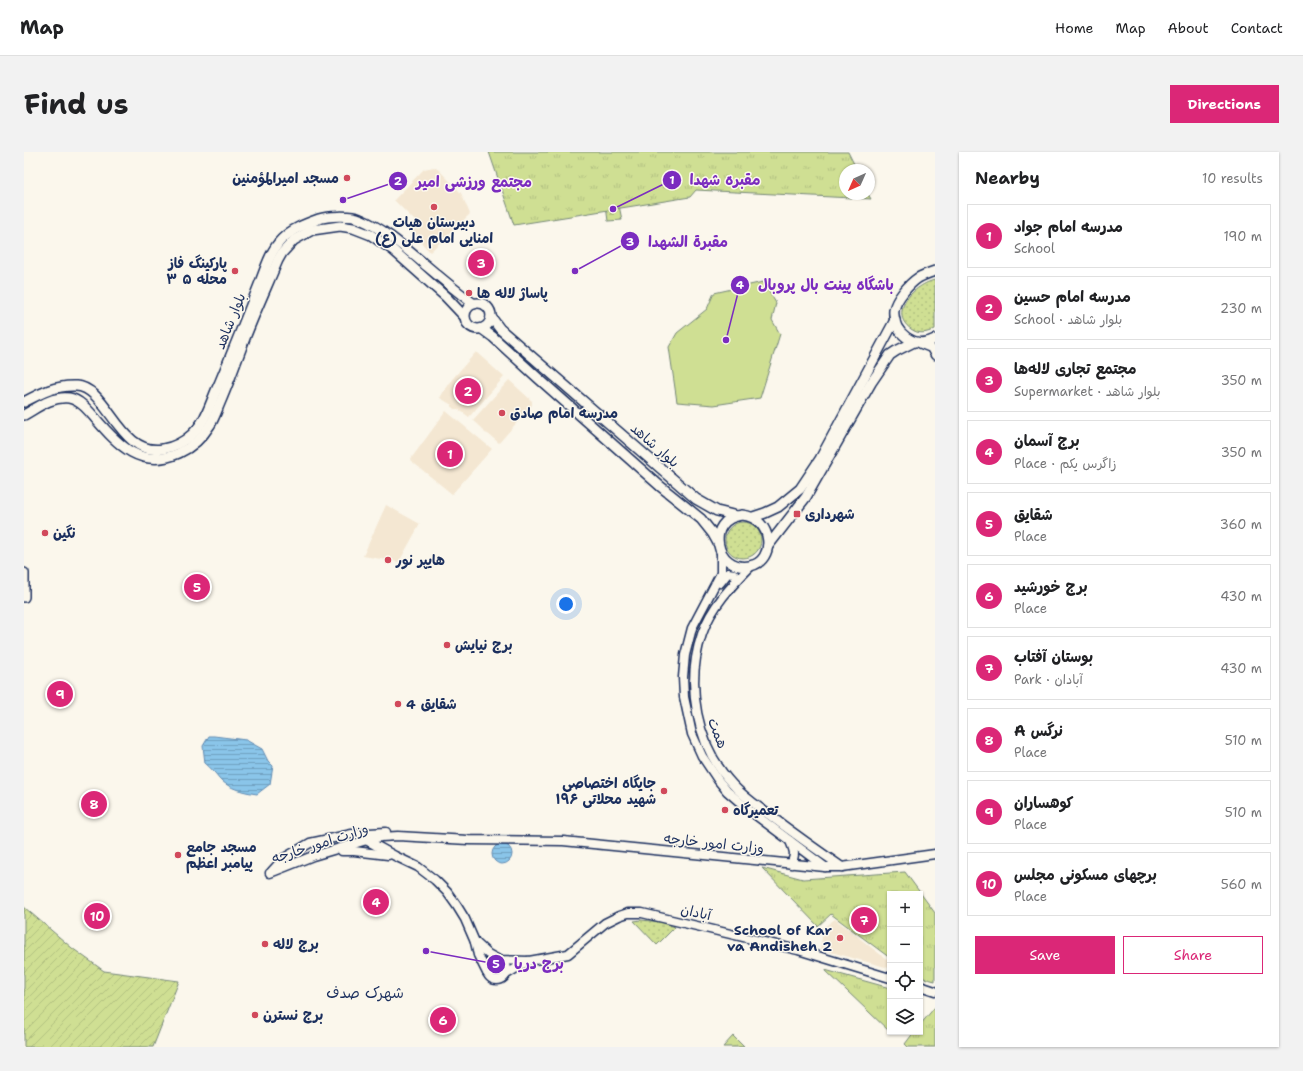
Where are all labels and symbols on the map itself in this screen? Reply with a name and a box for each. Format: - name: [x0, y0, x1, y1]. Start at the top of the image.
- north arrow: [839, 164, 875, 200]
- callout: مقبره شهدا: [662, 166, 769, 193]
- callout: مجتمع ورزشی امیر: [388, 168, 540, 195]
- place label: مسجد امیرالمؤمنین: [232, 169, 339, 188]
- text: مقبره شهدا: [690, 170, 760, 190]
- text: مجتمع ورزشی امیر: [414, 172, 532, 193]
- text: 1: [669, 172, 675, 188]
- marker: مسجد امیرالمؤمنین: [342, 173, 352, 183]
- text: 2: [394, 173, 403, 189]
- marker: دبیرستان هیات امنایی امام علی (ع): [429, 202, 439, 212]
- place label: دبیرستان هیات امنایی امام علی (ع): [375, 213, 493, 249]
- callout: مقبرة الشهدا: [620, 228, 736, 255]
- text: مقبرة الشهدا: [648, 232, 728, 252]
- text: 3: [626, 234, 634, 250]
- pin: 3: [468, 248, 494, 278]
- place label: پارکینگ فاز ۳ محله ۵: [166, 254, 227, 288]
- marker: پارکینگ فاز ۳ محله ۵: [230, 266, 240, 276]
- callout: باشگاه پینت بال پروبال: [730, 271, 902, 298]
- text: باشگاه پینت بال پروبال: [758, 275, 894, 295]
- text: 4: [736, 277, 745, 293]
- place label: پاساژ لاله ها: [477, 284, 548, 302]
- marker: پاساژ لاله ها: [464, 288, 474, 298]
- street label: بلوار شاهد: [211, 290, 249, 352]
- pin: 2: [455, 376, 481, 406]
- place label: مدرسه امام صادق: [510, 404, 618, 424]
- marker: مدرسه امام صادق: [497, 408, 507, 418]
- street label: بلوار شاهد: [627, 419, 683, 471]
- pin: 1: [437, 439, 463, 469]
- place label: شهرداری: [805, 505, 855, 523]
- marker: شهرداری: [792, 509, 802, 519]
- place label: نگین: [53, 524, 76, 542]
- marker: نگین: [40, 528, 50, 538]
- place label: هایپر نور: [395, 551, 445, 570]
- marker: هایپر نور: [383, 555, 393, 565]
- pin: 5: [184, 572, 210, 602]
- your location: [556, 594, 576, 614]
- place label: برج نیایش: [455, 636, 513, 654]
- marker: برج نیایش: [442, 640, 452, 650]
- pin: 9: [47, 679, 73, 709]
- place label: شقایق 4: [406, 695, 457, 713]
- marker: شقایق 4: [393, 699, 403, 709]
- street label: همت: [704, 715, 732, 751]
- place label: جایگاه اختصاصی ۱۹۶ شهید محلاتی: [556, 774, 656, 808]
- marker: جایگاه اختصاصی ۱۹۶ شهید محلاتی: [659, 786, 669, 796]
- pin: 8: [81, 789, 107, 819]
- place label: تعمیرگاه: [733, 801, 779, 819]
- marker: تعمیرگاه: [720, 805, 730, 815]
- street label: وزارت امور خارجه: [270, 819, 370, 867]
- street label: وزارت امور خارجه: [663, 829, 765, 857]
- place label: مسجد جامع پیامبر اعظم: [186, 838, 257, 874]
- marker: مسجد جامع پیامبر اعظم: [173, 850, 183, 860]
- pin: 4: [363, 887, 389, 917]
- street label: آبادان: [679, 900, 713, 924]
- pin: 10: [84, 901, 110, 931]
- pin: 7: [851, 905, 877, 935]
- place label: School of Kar va Andisheh 2: [727, 921, 832, 955]
- marker: School of Kar va Andisheh 2: [835, 933, 845, 943]
- place label: برج لاله: [273, 935, 319, 953]
- marker: برج لاله: [260, 939, 270, 949]
- callout: برج دریا: [486, 951, 572, 978]
- text: برج دریا: [514, 954, 564, 974]
- text: 5: [492, 956, 500, 972]
- district label: شهرک صدف: [326, 983, 404, 1003]
- pin: 6: [430, 1005, 456, 1035]
- place label: برج نسترن: [263, 1006, 323, 1024]
- marker: برج نسترن: [250, 1010, 260, 1020]

